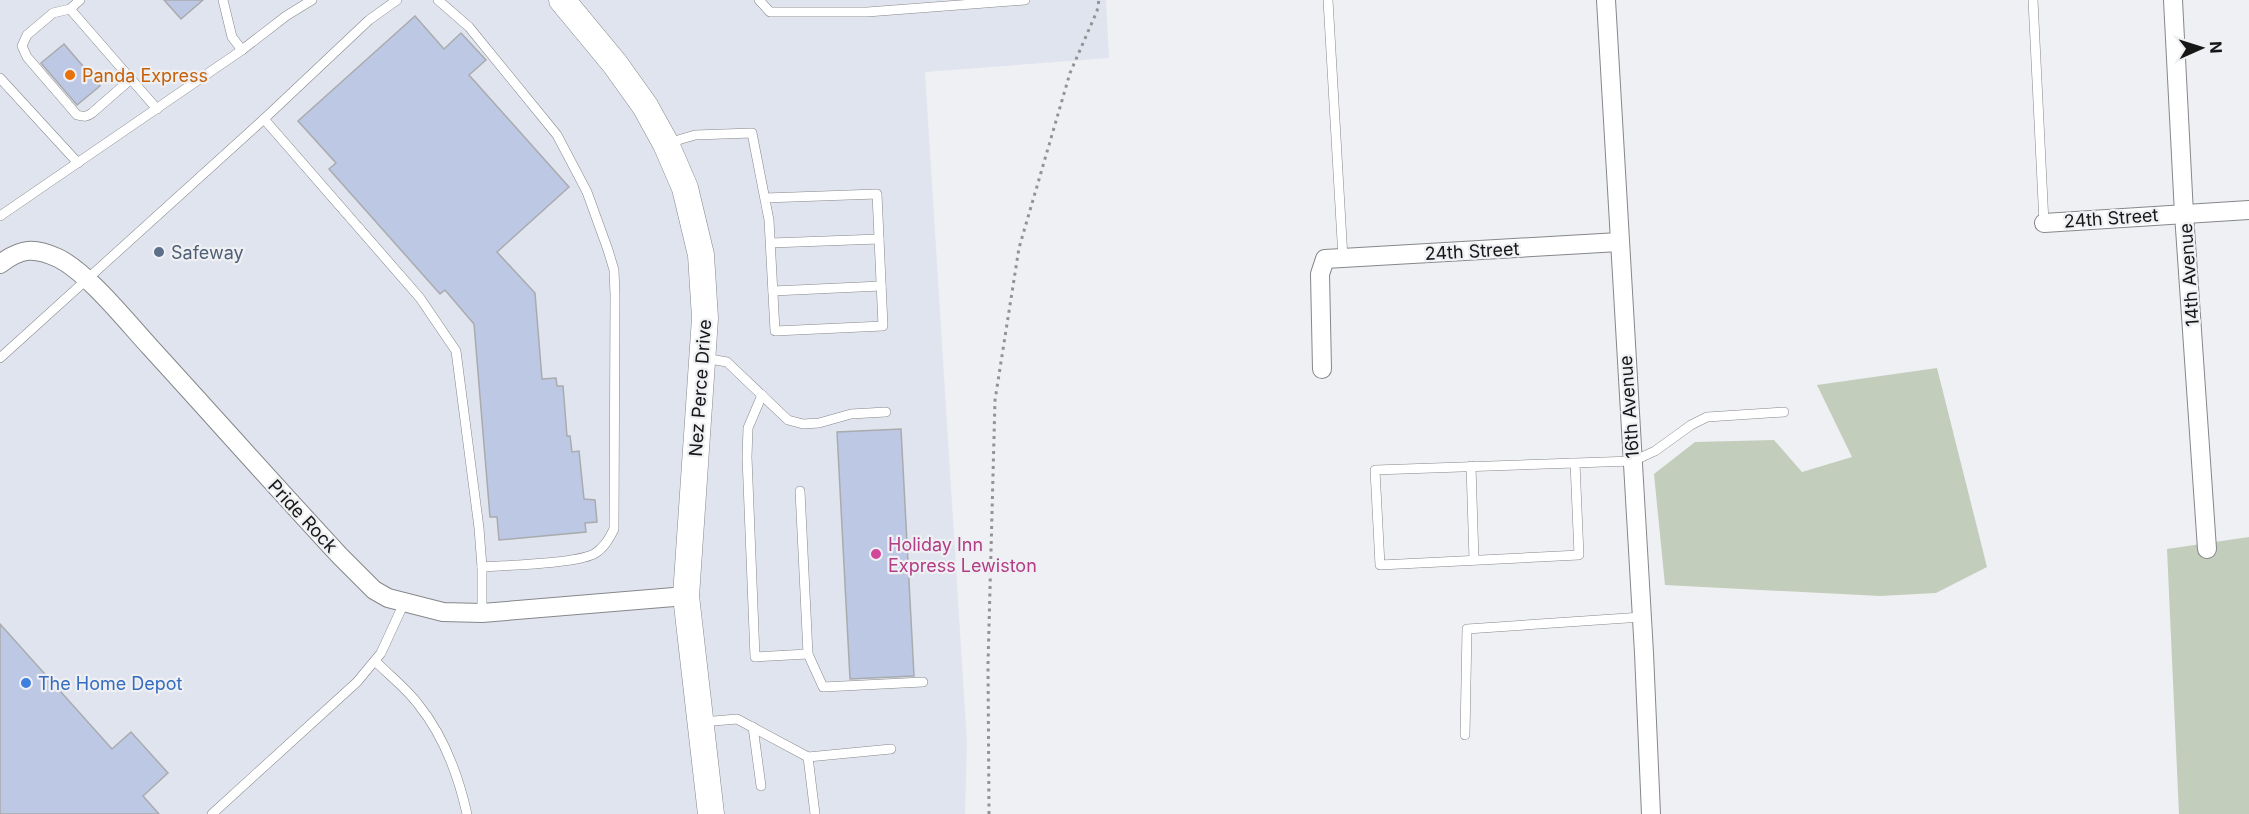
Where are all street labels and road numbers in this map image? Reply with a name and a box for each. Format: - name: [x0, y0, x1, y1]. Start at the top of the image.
- street label: 24th Street: [2063, 204, 2159, 232]
- street label: 14th Avenue: [2175, 223, 2203, 327]
- street label: 24th Street: [1424, 238, 1520, 264]
- street label: Nez Perce Drive: [685, 319, 715, 457]
- street label: 16th Avenue: [1615, 355, 1643, 459]
- street label: Pride Rock: [264, 475, 342, 557]

